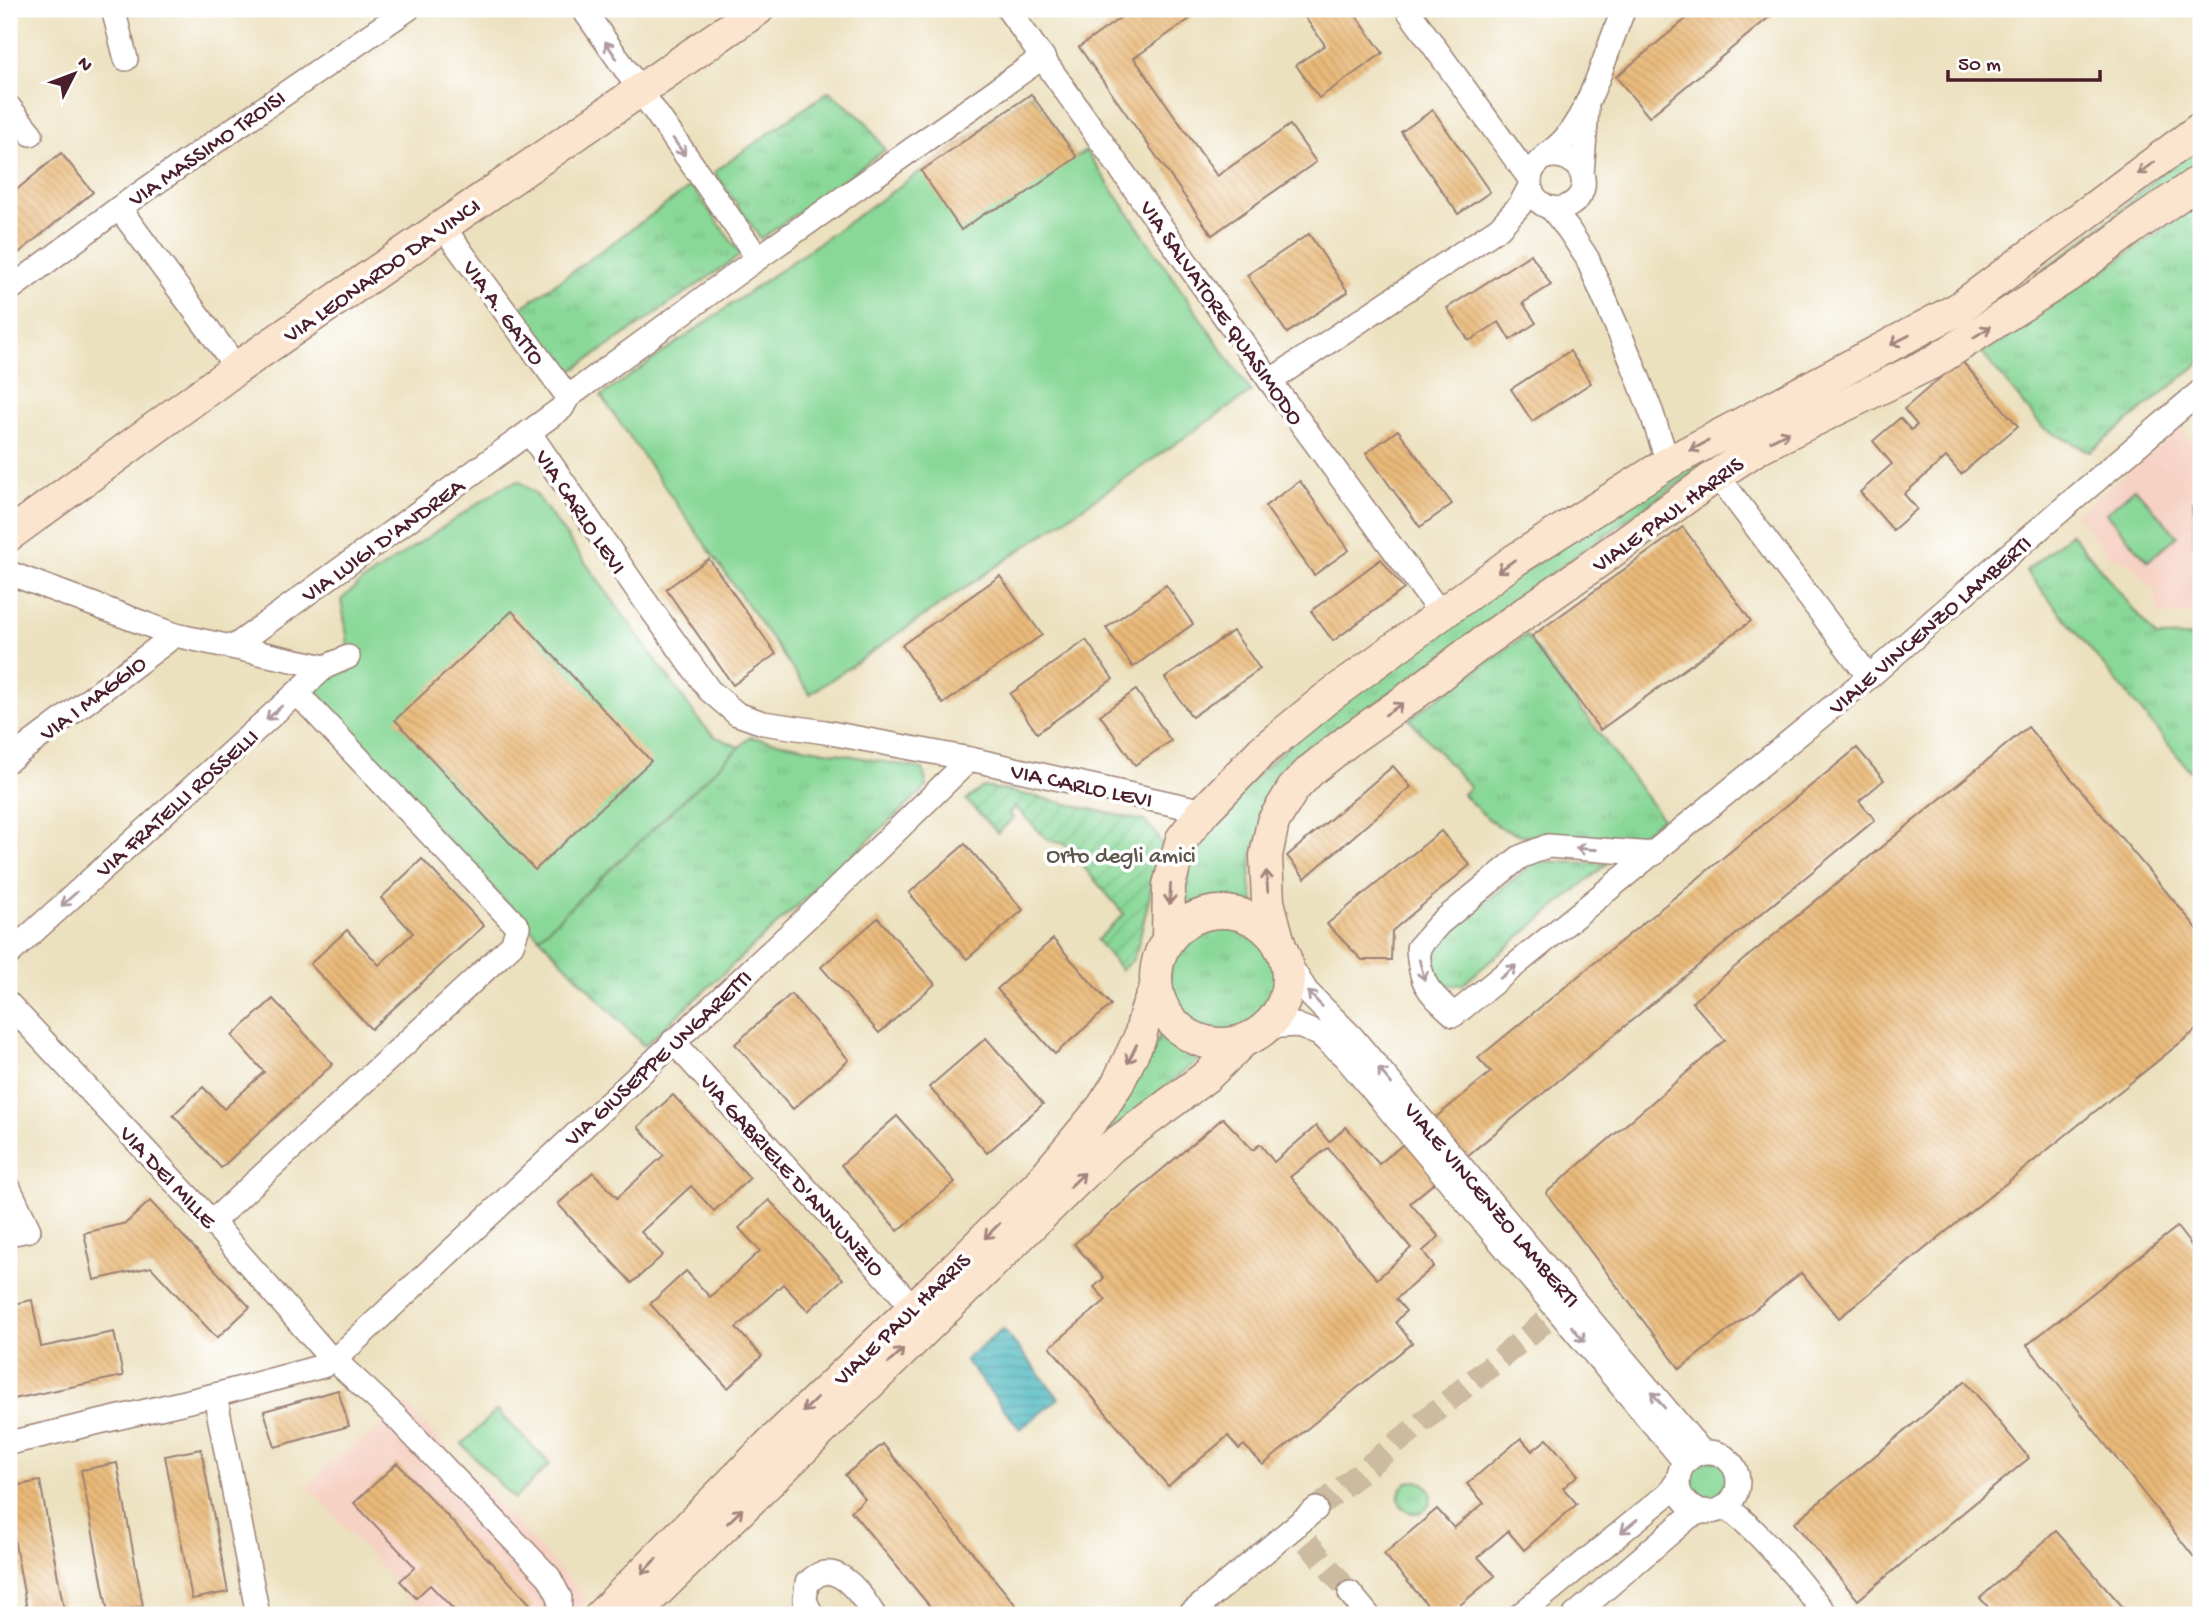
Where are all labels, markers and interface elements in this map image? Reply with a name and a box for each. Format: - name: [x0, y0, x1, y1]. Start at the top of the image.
- north arrow: [38, 38, 108, 108]
- scale bar: [1948, 38, 2100, 82]
- one-way arrow: [604, 41, 618, 60]
- text: N: [71, 53, 97, 77]
- text: 50 m: [1958, 54, 2001, 79]
- street label: VIA MASSIMO TROISI: [123, 86, 292, 215]
- one-way arrow: [672, 137, 686, 156]
- one-way arrow: [2137, 161, 2156, 175]
- street label: VIA LEONARDO DA VINCI: [279, 194, 487, 351]
- street label: VIA SALVATORE QUASIMODO: [1132, 196, 1308, 432]
- street label: VIA A. GATTO: [454, 255, 549, 372]
- one-way arrow: [1971, 325, 1991, 339]
- one-way arrow: [1890, 334, 1911, 348]
- one-way arrow: [1769, 429, 1790, 443]
- one-way arrow: [1689, 440, 1710, 453]
- street label: VIA CARLO LEVI: [527, 445, 631, 580]
- street label: VIALE PAUL HARRIS: [1587, 452, 1750, 580]
- street label: VIA LUIGI D'ANDREA: [297, 473, 472, 610]
- street label: VIALE VINCENZO LAMBERTI: [1824, 531, 2038, 723]
- one-way arrow: [1497, 559, 1516, 574]
- street label: VIA I MAGGIO: [35, 651, 153, 749]
- one-way arrow: [1384, 701, 1403, 716]
- one-way arrow: [266, 705, 283, 722]
- street label: VIA FRATELLI ROSSELLI: [91, 724, 265, 885]
- street label: VIA CARLO LEVI: [1007, 759, 1155, 816]
- one-way arrow: [1575, 842, 1597, 855]
- park label: Orto degli amici: [1046, 844, 1196, 871]
- one-way arrow: [1260, 870, 1273, 892]
- one-way arrow: [1163, 883, 1176, 906]
- one-way arrow: [61, 891, 79, 907]
- one-way arrow: [1416, 959, 1429, 981]
- one-way arrow: [1498, 964, 1516, 980]
- street label: VIA GIUSEPPE UNGARETTI: [559, 966, 759, 1154]
- one-way arrow: [1307, 990, 1323, 1008]
- one-way arrow: [1125, 1043, 1138, 1064]
- street label: VIA GABRIELE D'ANNUNZIO: [691, 1068, 889, 1284]
- one-way arrow: [1377, 1068, 1393, 1086]
- street label: VIALE VINCENZO LAMBERTI: [1396, 1097, 1584, 1314]
- street label: VIA DEI MILLE: [111, 1121, 222, 1236]
- one-way arrow: [1068, 1171, 1085, 1188]
- one-way arrow: [984, 1222, 1001, 1239]
- street label: VIALE PAUL HARRIS: [828, 1248, 978, 1394]
- one-way arrow: [1570, 1325, 1586, 1343]
- one-way arrow: [887, 1347, 904, 1364]
- one-way arrow: [1650, 1392, 1666, 1410]
- one-way arrow: [802, 1397, 819, 1414]
- one-way arrow: [726, 1508, 743, 1525]
- one-way arrow: [1620, 1518, 1638, 1534]
- one-way arrow: [640, 1557, 657, 1574]

